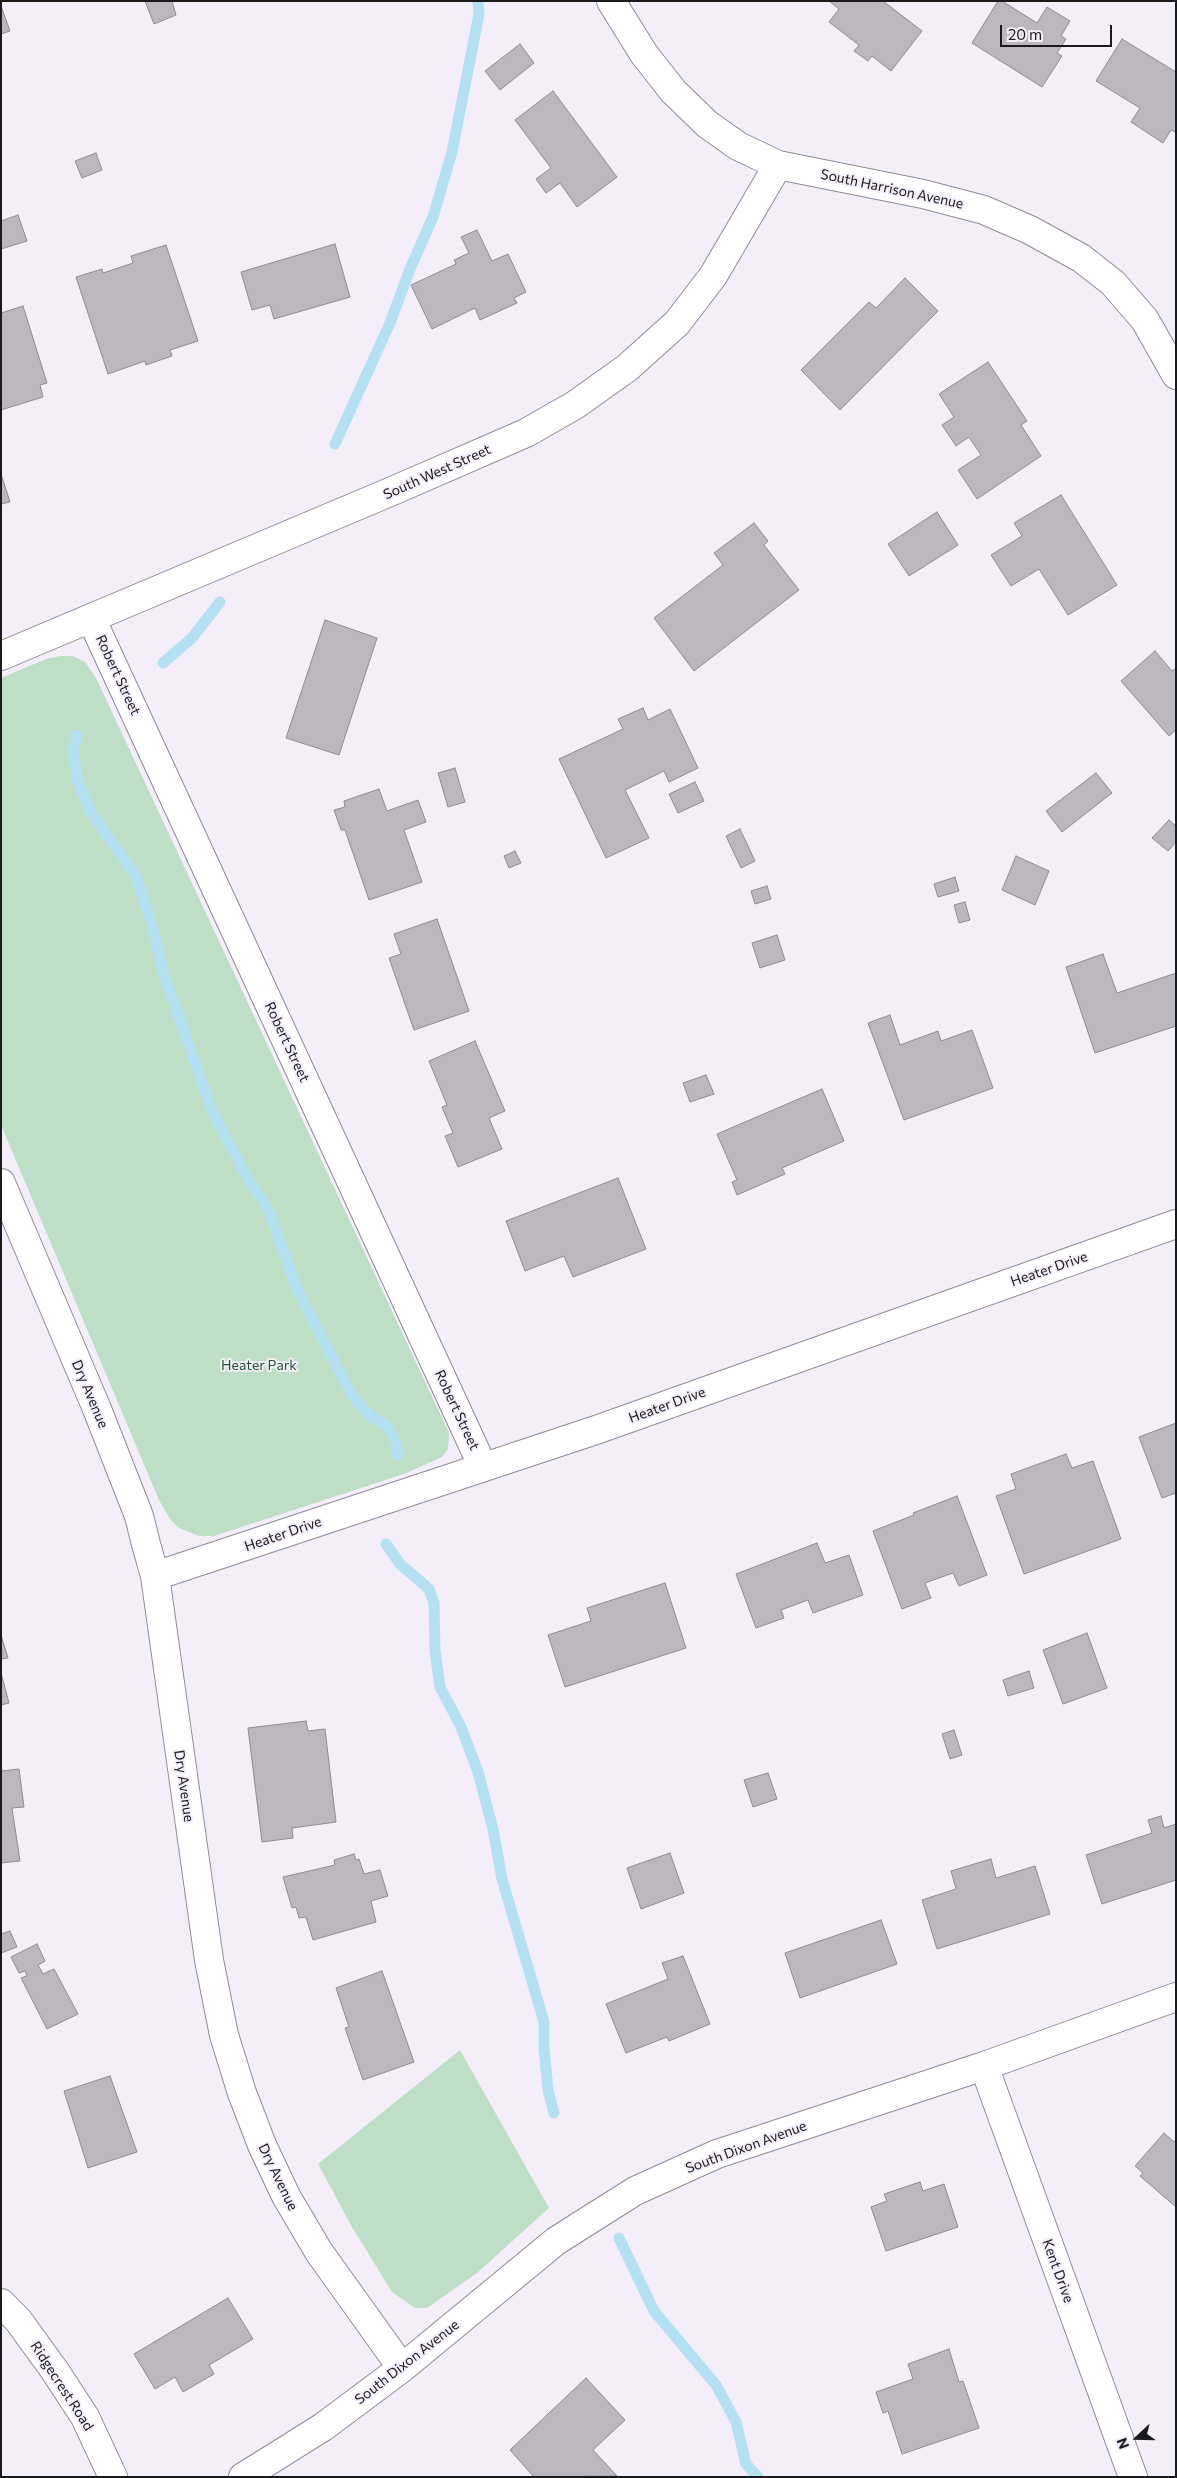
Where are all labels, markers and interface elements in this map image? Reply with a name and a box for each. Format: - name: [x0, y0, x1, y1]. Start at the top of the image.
- scale bar: [1002, 15, 1114, 47]
- text: 20 m: [1008, 25, 1042, 43]
- street label: South Harrison Avenue: [819, 166, 965, 212]
- street label: South West Street: [381, 441, 493, 503]
- street label: Robert Street: [92, 632, 144, 718]
- street label: Robert Street: [261, 999, 313, 1085]
- street label: Heater Drive: [1008, 1248, 1090, 1290]
- street label: Dry Avenue: [68, 1357, 112, 1431]
- park label: Heater Park: [221, 1357, 297, 1373]
- street label: Robert Street: [431, 1367, 483, 1453]
- street label: Heater Drive: [626, 1383, 708, 1427]
- street label: Heater Drive: [242, 1513, 324, 1555]
- street label: Dry Avenue: [171, 1749, 197, 1823]
- street label: South Dixon Avenue: [683, 2117, 809, 2177]
- street label: Dry Avenue: [255, 2141, 301, 2213]
- street label: Kent Drive: [1039, 2237, 1077, 2305]
- street label: South Dixon Avenue: [352, 2316, 462, 2408]
- street label: Ridgecrest Road: [27, 2338, 97, 2434]
- north arrow: [1112, 2413, 1162, 2463]
- text: N: [1113, 2436, 1132, 2452]

